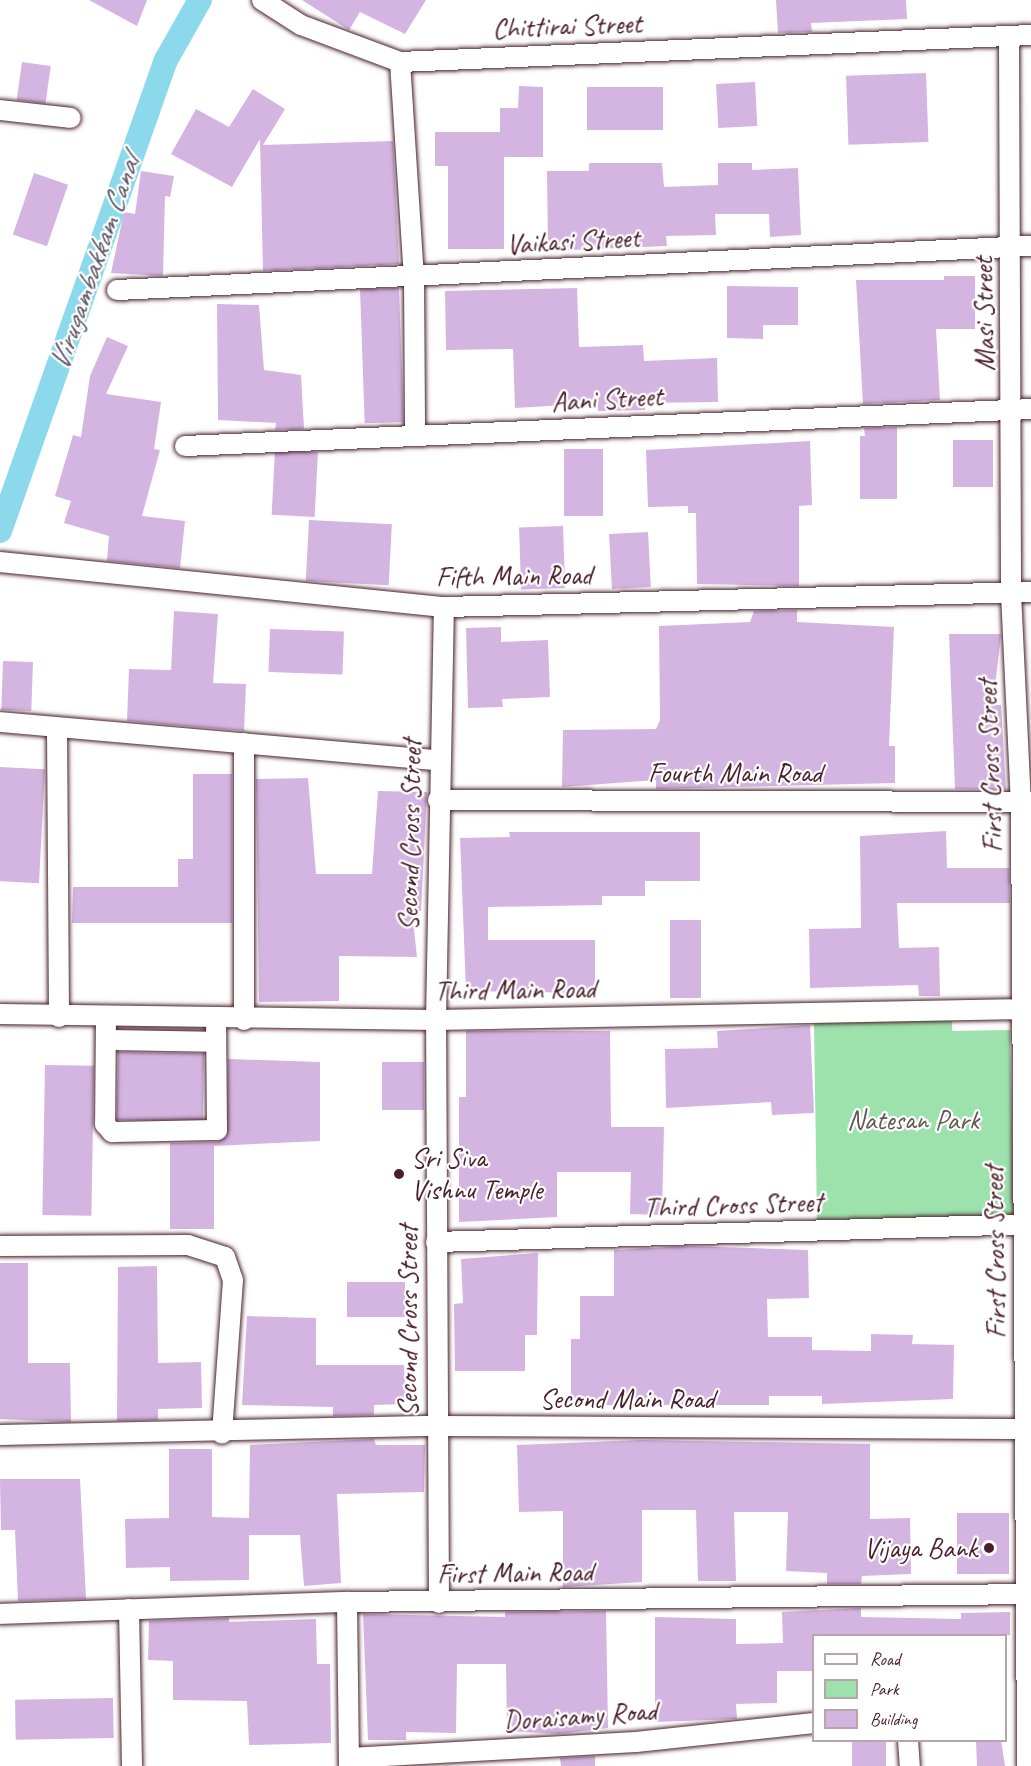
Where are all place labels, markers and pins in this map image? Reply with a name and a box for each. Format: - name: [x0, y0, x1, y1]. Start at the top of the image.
- place label: Sri Siva Vishnu Temple: [411, 1141, 541, 1207]
- marker: Sri Siva Vishnu Temple: [392, 1167, 406, 1181]
- place label: Vijaya Bank: [864, 1531, 977, 1565]
- marker: Vijaya Bank: [982, 1541, 996, 1555]

